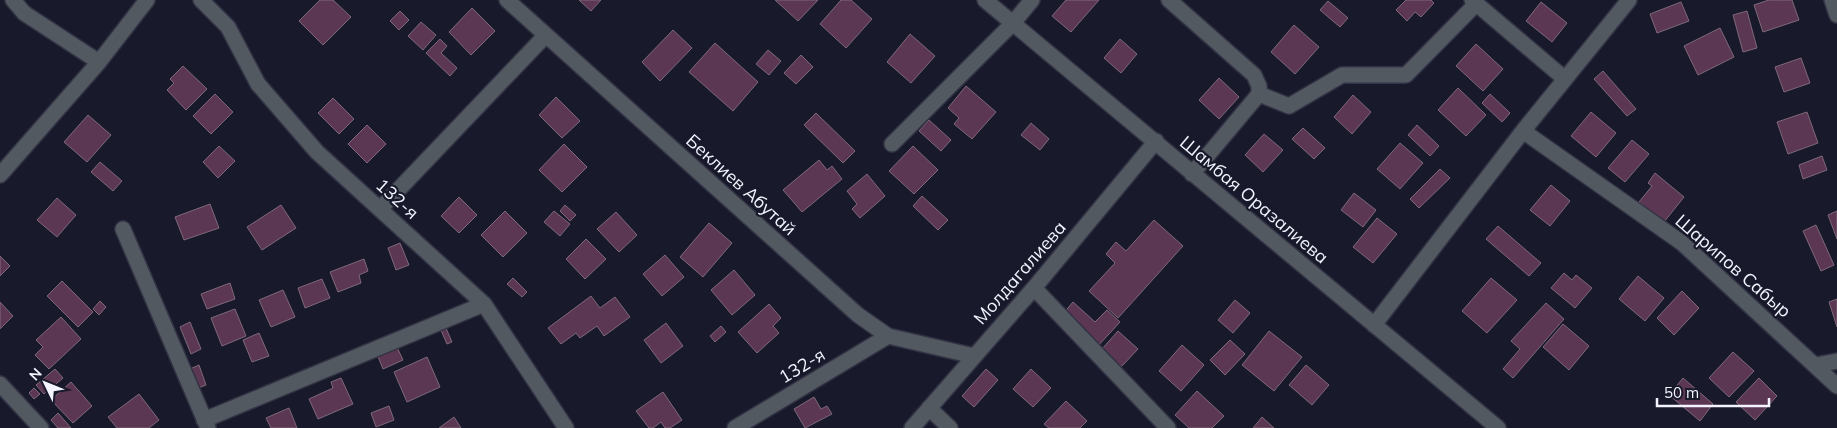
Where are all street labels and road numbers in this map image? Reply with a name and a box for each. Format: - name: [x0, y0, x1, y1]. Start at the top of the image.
- street label: Беклиев Абутай: [681, 129, 801, 240]
- street label: Шамбая Оразалиева: [1175, 131, 1333, 268]
- street label: 132-я: [371, 173, 424, 224]
- street label: Шарипов Сабыр: [1671, 209, 1796, 322]
- street label: Молдагалиева: [968, 216, 1071, 329]
- street label: 132-я: [774, 343, 829, 388]

